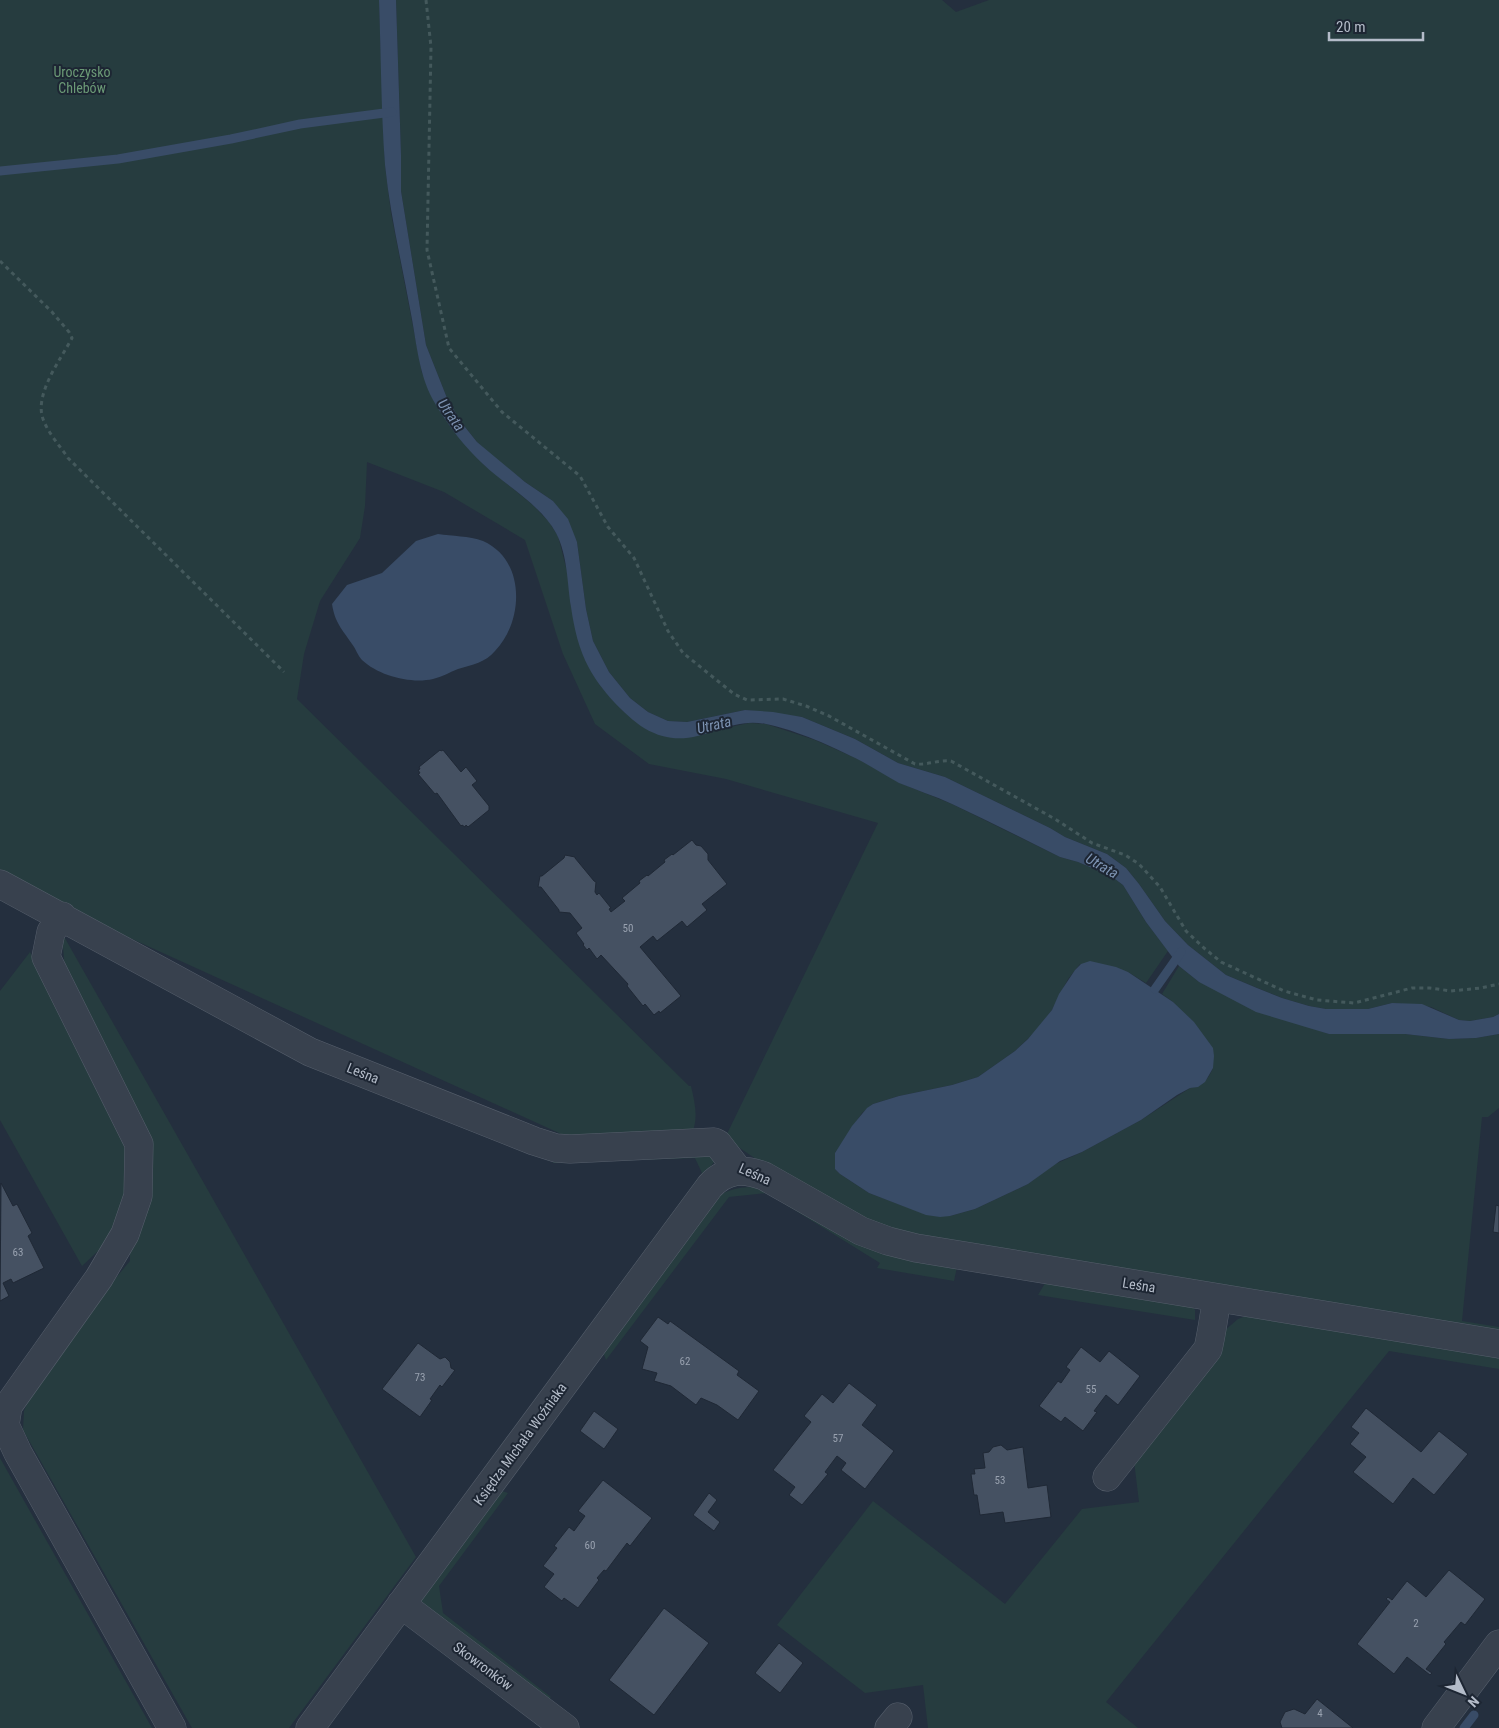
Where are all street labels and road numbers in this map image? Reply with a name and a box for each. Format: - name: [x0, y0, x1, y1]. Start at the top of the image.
- street label: Leśna: [345, 1059, 381, 1087]
- street label: Leśna: [737, 1160, 773, 1188]
- street label: Leśna: [1121, 1275, 1157, 1295]
- street label: Księdza Michała Woźniaka: [470, 1380, 570, 1508]
- street label: Skowronków: [450, 1639, 516, 1693]

